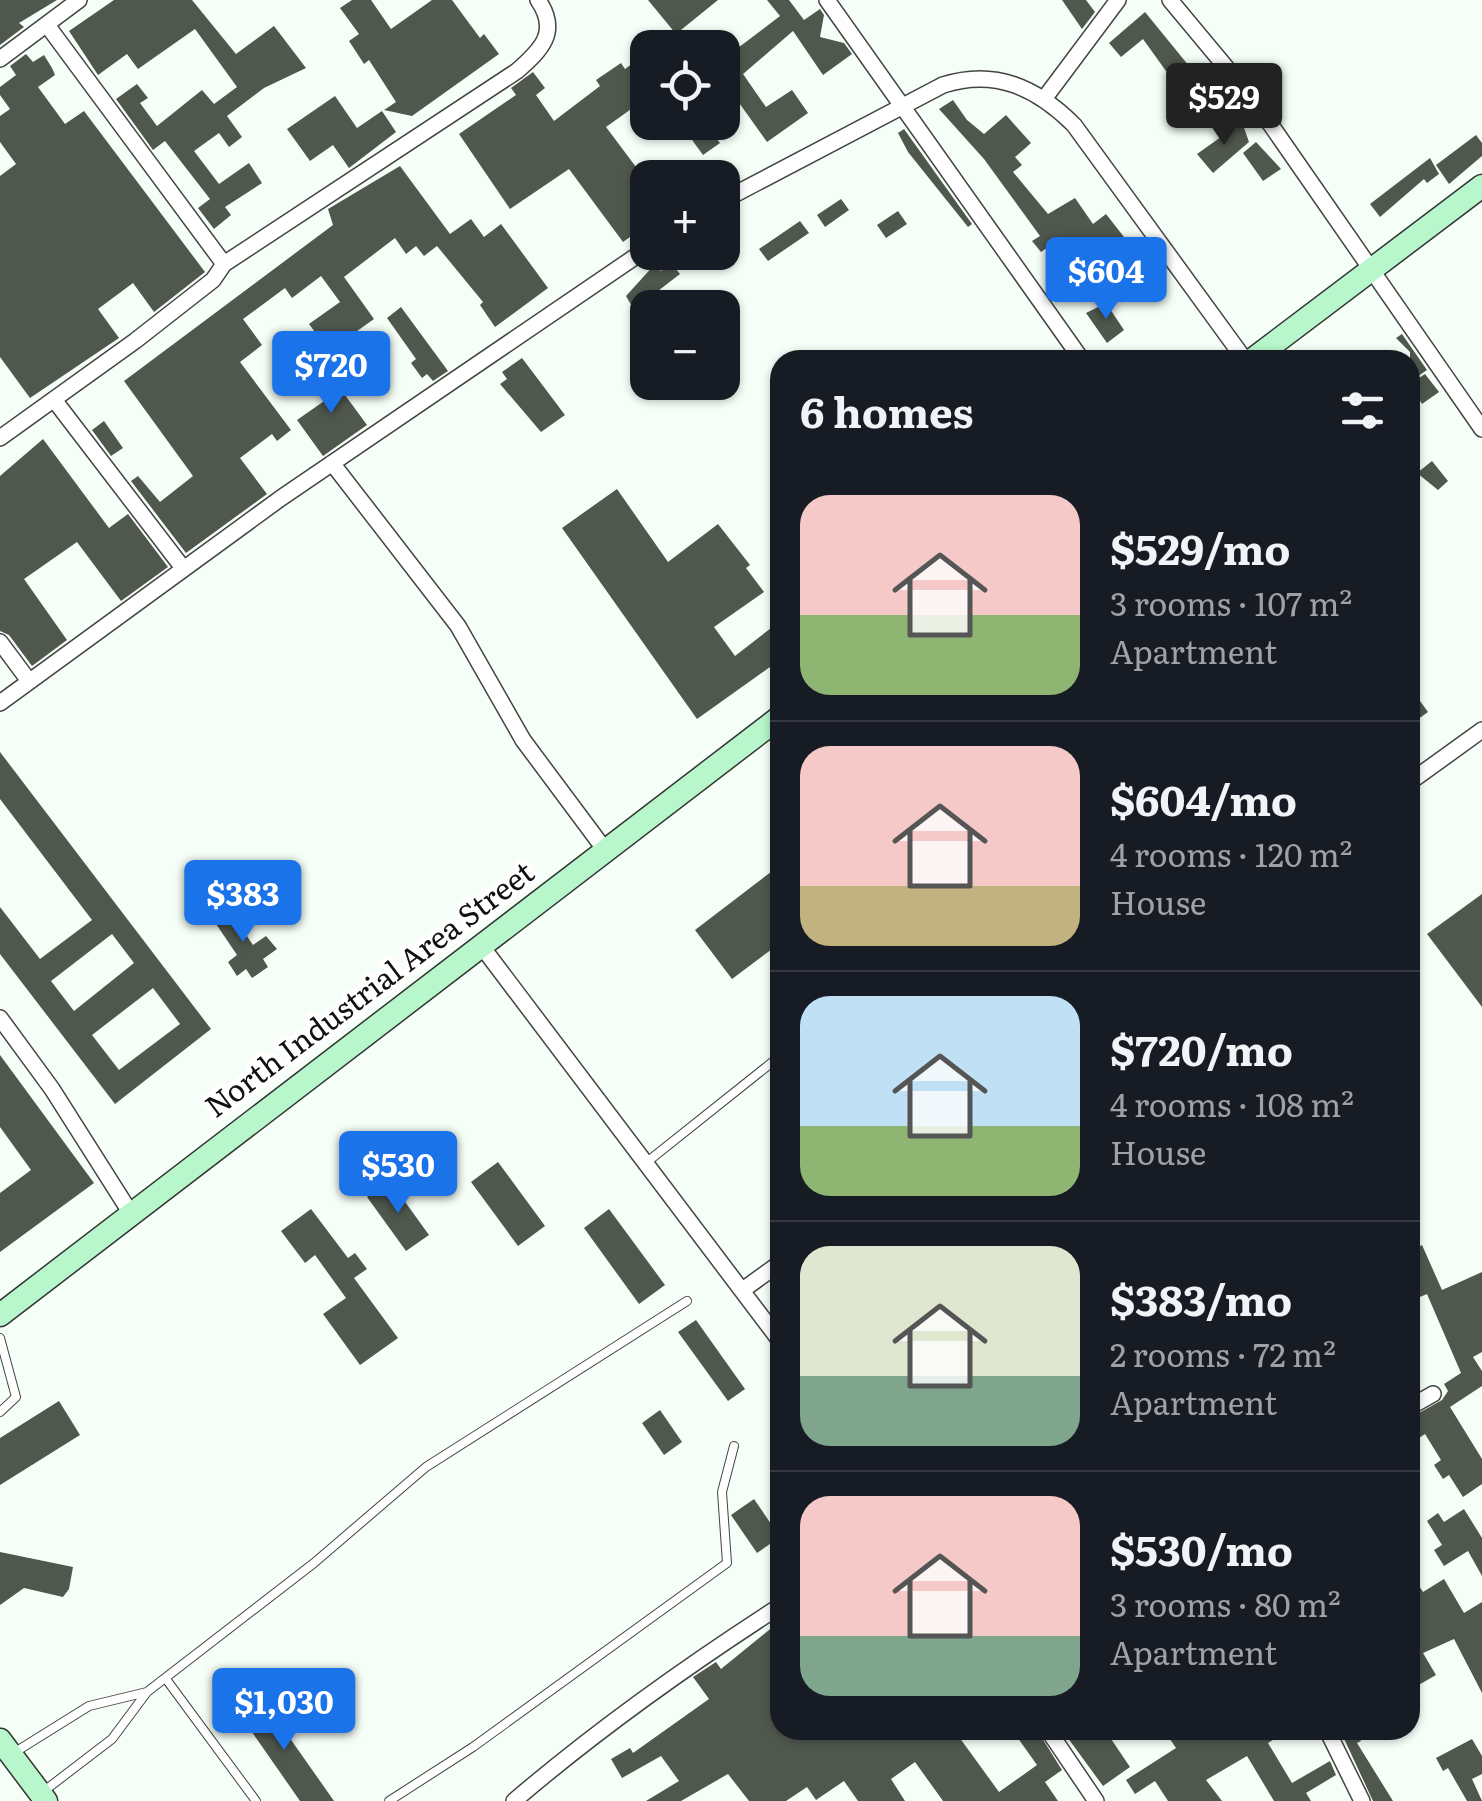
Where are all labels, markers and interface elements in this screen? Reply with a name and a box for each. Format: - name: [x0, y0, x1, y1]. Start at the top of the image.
- map controls: [630, 30, 740, 400]
- button: locate: [630, 30, 740, 140]
- pin: $529: [1165, 63, 1283, 148]
- text: $529: [1188, 71, 1260, 119]
- button: +: [630, 160, 740, 270]
- pin: $604: [1047, 237, 1165, 322]
- text: $604: [1068, 245, 1144, 293]
- button: −: [630, 290, 740, 400]
- pin: $720: [272, 331, 390, 416]
- text: $720: [294, 339, 368, 387]
- text: 6 homes: [800, 379, 974, 441]
- icon: filters: [1335, 383, 1390, 438]
- text: $529/mo: [1110, 516, 1291, 578]
- icon: home: [880, 535, 1000, 655]
- text: 3 rooms · 107 m²: [1110, 578, 1352, 626]
- text: Apartment: [1110, 626, 1277, 674]
- text: $604/mo: [1110, 767, 1297, 829]
- icon: home: [880, 786, 1000, 906]
- text: 4 rooms · 120 m²: [1110, 829, 1353, 877]
- street label: North Industrial Area Street: [194, 849, 542, 1126]
- pin: $383: [184, 860, 302, 945]
- text: $383: [206, 868, 280, 916]
- text: House: [1110, 877, 1206, 925]
- text: $720/mo: [1110, 1017, 1293, 1079]
- icon: home: [880, 1036, 1000, 1156]
- text: 4 rooms · 108 m²: [1110, 1079, 1354, 1127]
- text: House: [1110, 1127, 1206, 1175]
- pin: $530: [339, 1131, 457, 1216]
- text: $530: [361, 1139, 435, 1187]
- text: $383/mo: [1110, 1267, 1292, 1329]
- icon: home: [880, 1286, 1000, 1406]
- text: 2 rooms · 72 m²: [1110, 1329, 1336, 1377]
- text: Apartment: [1110, 1377, 1277, 1425]
- text: $530/mo: [1110, 1517, 1293, 1579]
- icon: home: [880, 1536, 1000, 1656]
- text: 3 rooms · 80 m²: [1110, 1579, 1341, 1627]
- text: Apartment: [1110, 1627, 1277, 1675]
- pin: $1,030: [203, 1668, 365, 1753]
- text: $1,030: [234, 1676, 334, 1724]

